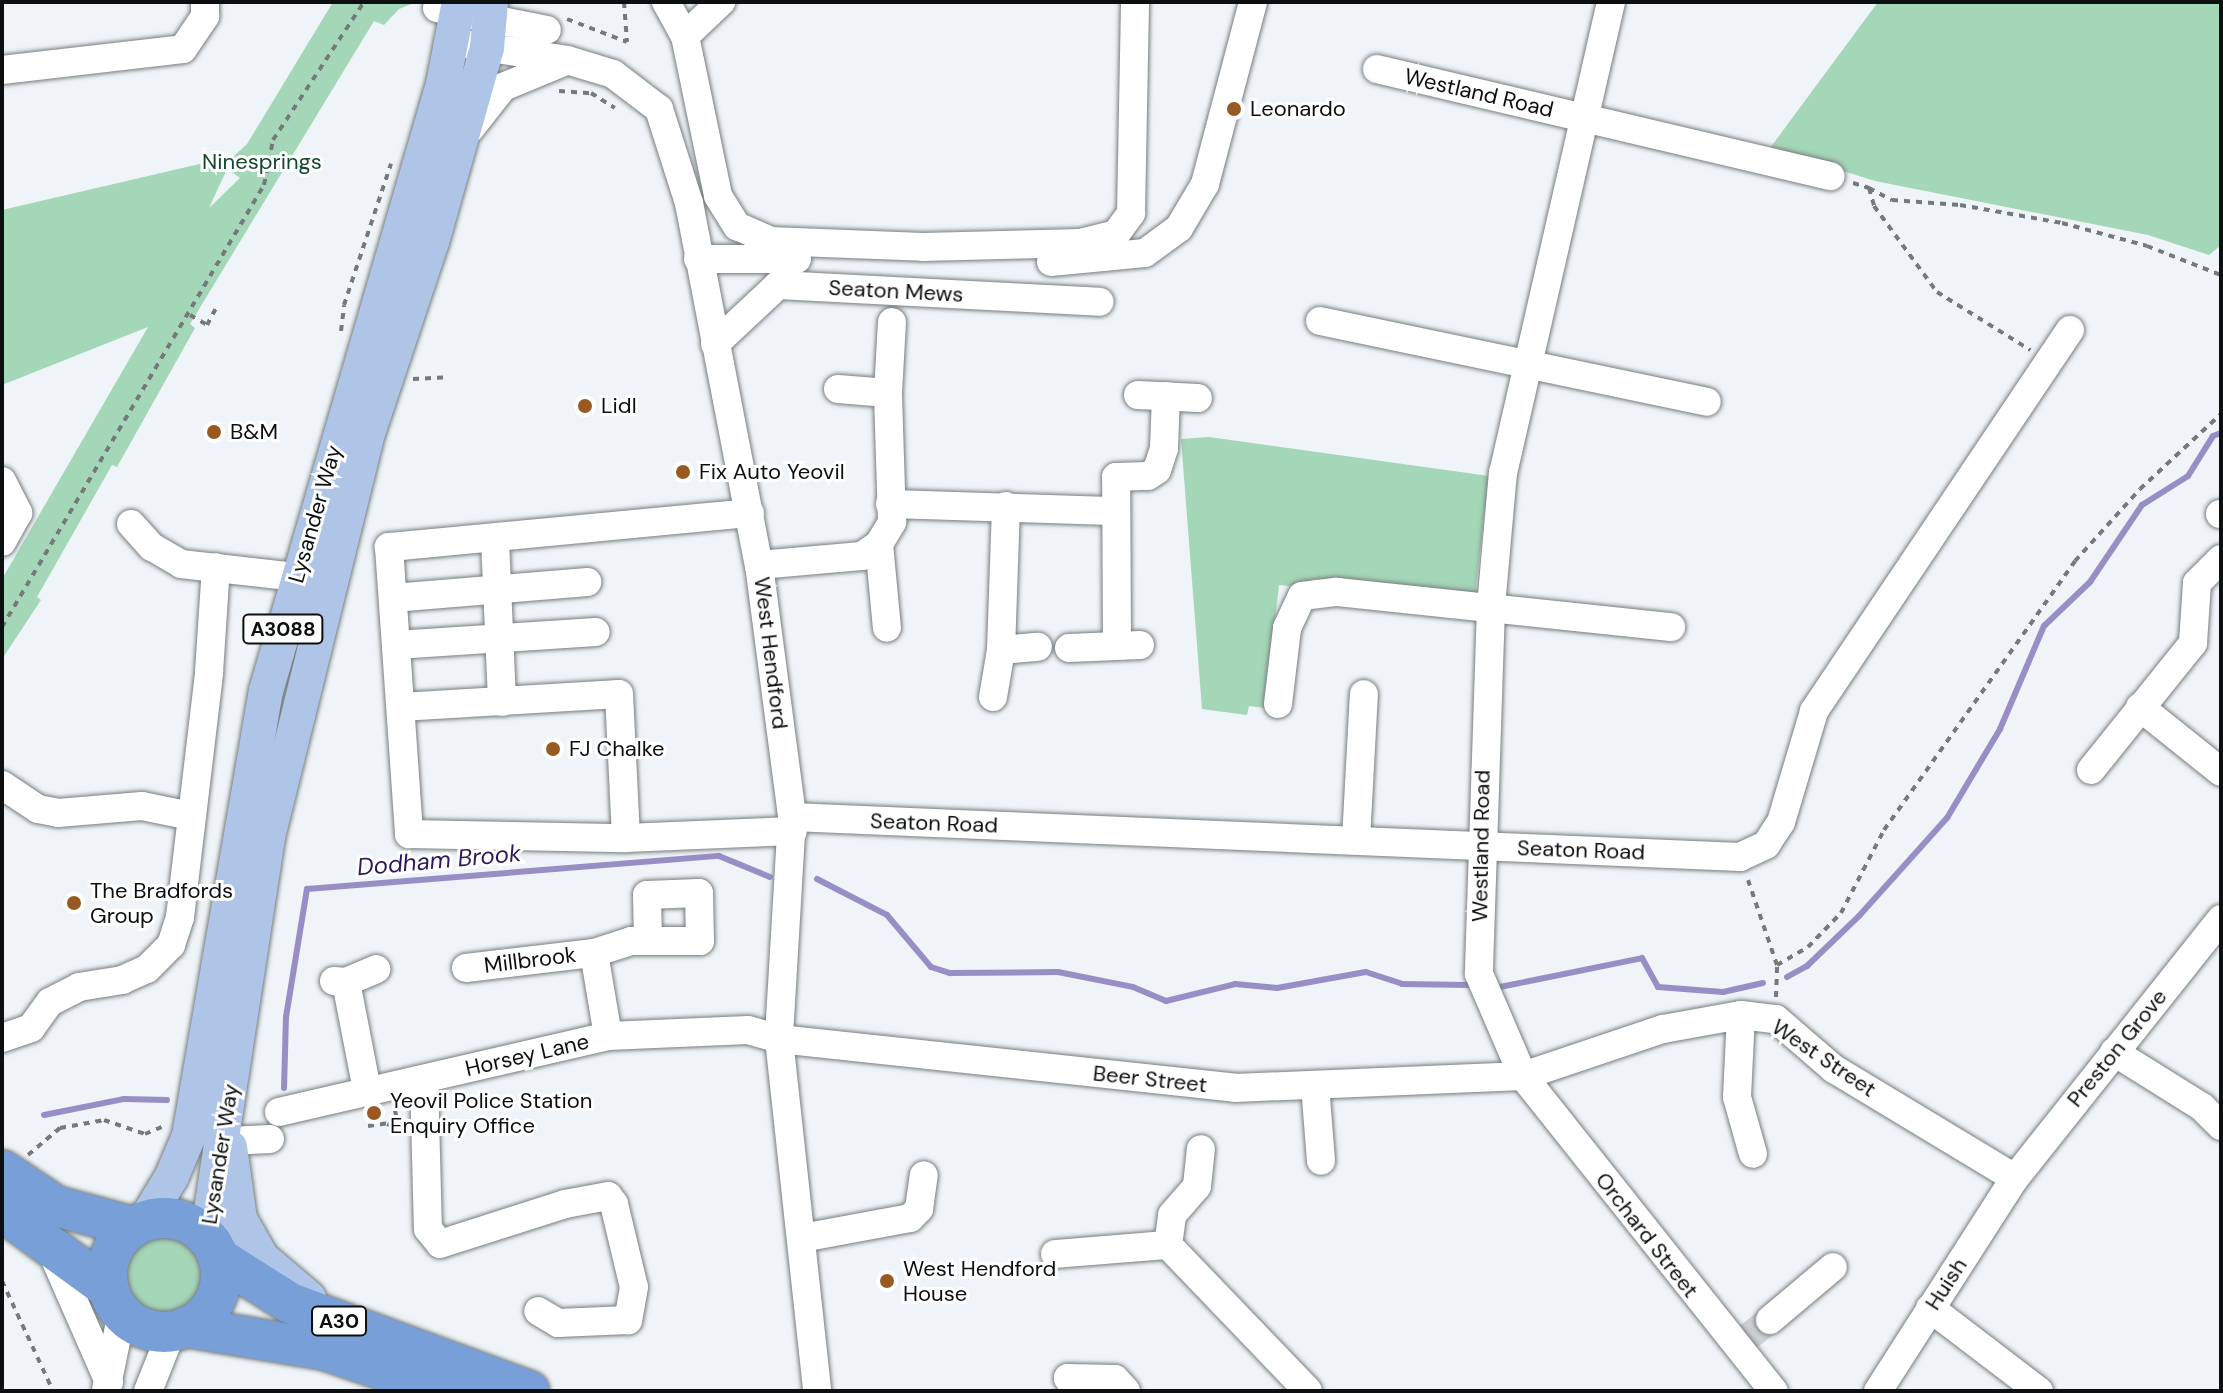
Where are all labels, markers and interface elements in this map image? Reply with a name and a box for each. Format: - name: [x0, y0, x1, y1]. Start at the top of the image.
- street label: Westland Road: [1402, 63, 1556, 123]
- place label: Leonardo: [1250, 96, 1346, 122]
- marker: Leonardo: [1225, 100, 1243, 118]
- park label: Ninesprings: [202, 149, 322, 175]
- street label: Seaton Mews: [828, 274, 964, 308]
- place label: Lidl: [601, 393, 637, 419]
- marker: Lidl: [576, 397, 594, 415]
- place label: B&M: [230, 419, 278, 445]
- marker: B&M: [205, 423, 223, 441]
- street label: Lysander Way: [283, 442, 347, 586]
- place label: Fix Auto Yeovil: [699, 459, 845, 485]
- marker: Fix Auto Yeovil: [674, 463, 692, 481]
- street label: West Hendford: [749, 575, 793, 731]
- road number: A3088: [241, 613, 325, 645]
- place label: FJ Chalke: [569, 736, 664, 762]
- marker: FJ Chalke: [544, 740, 562, 758]
- street label: Westland Road: [1466, 770, 1496, 922]
- street label: Seaton Road: [870, 808, 998, 838]
- street label: Seaton Road: [1517, 835, 1645, 865]
- water label: Dodham Brook: [356, 838, 522, 882]
- place label: The Bradfords Group: [90, 877, 233, 928]
- marker: The Bradfords Group: [65, 894, 83, 912]
- street label: Millbrook: [483, 941, 577, 979]
- street label: Preston Grove: [2061, 984, 2173, 1112]
- street label: West Street: [1767, 1013, 1881, 1103]
- street label: Horsey Lane: [463, 1028, 591, 1082]
- street label: Beer Street: [1092, 1060, 1208, 1098]
- street label: Lysander Way: [196, 1082, 244, 1226]
- place label: Yeovil Police Station Enquiry Office: [390, 1087, 592, 1138]
- marker: Yeovil Police Station Enquiry Office: [365, 1104, 383, 1122]
- street label: Orchard Street: [1590, 1167, 1704, 1303]
- street label: Huish: [1920, 1253, 1972, 1315]
- place label: West Hendford House: [903, 1255, 1056, 1306]
- marker: West Hendford House: [878, 1272, 896, 1290]
- road number: A30: [311, 1305, 367, 1337]

